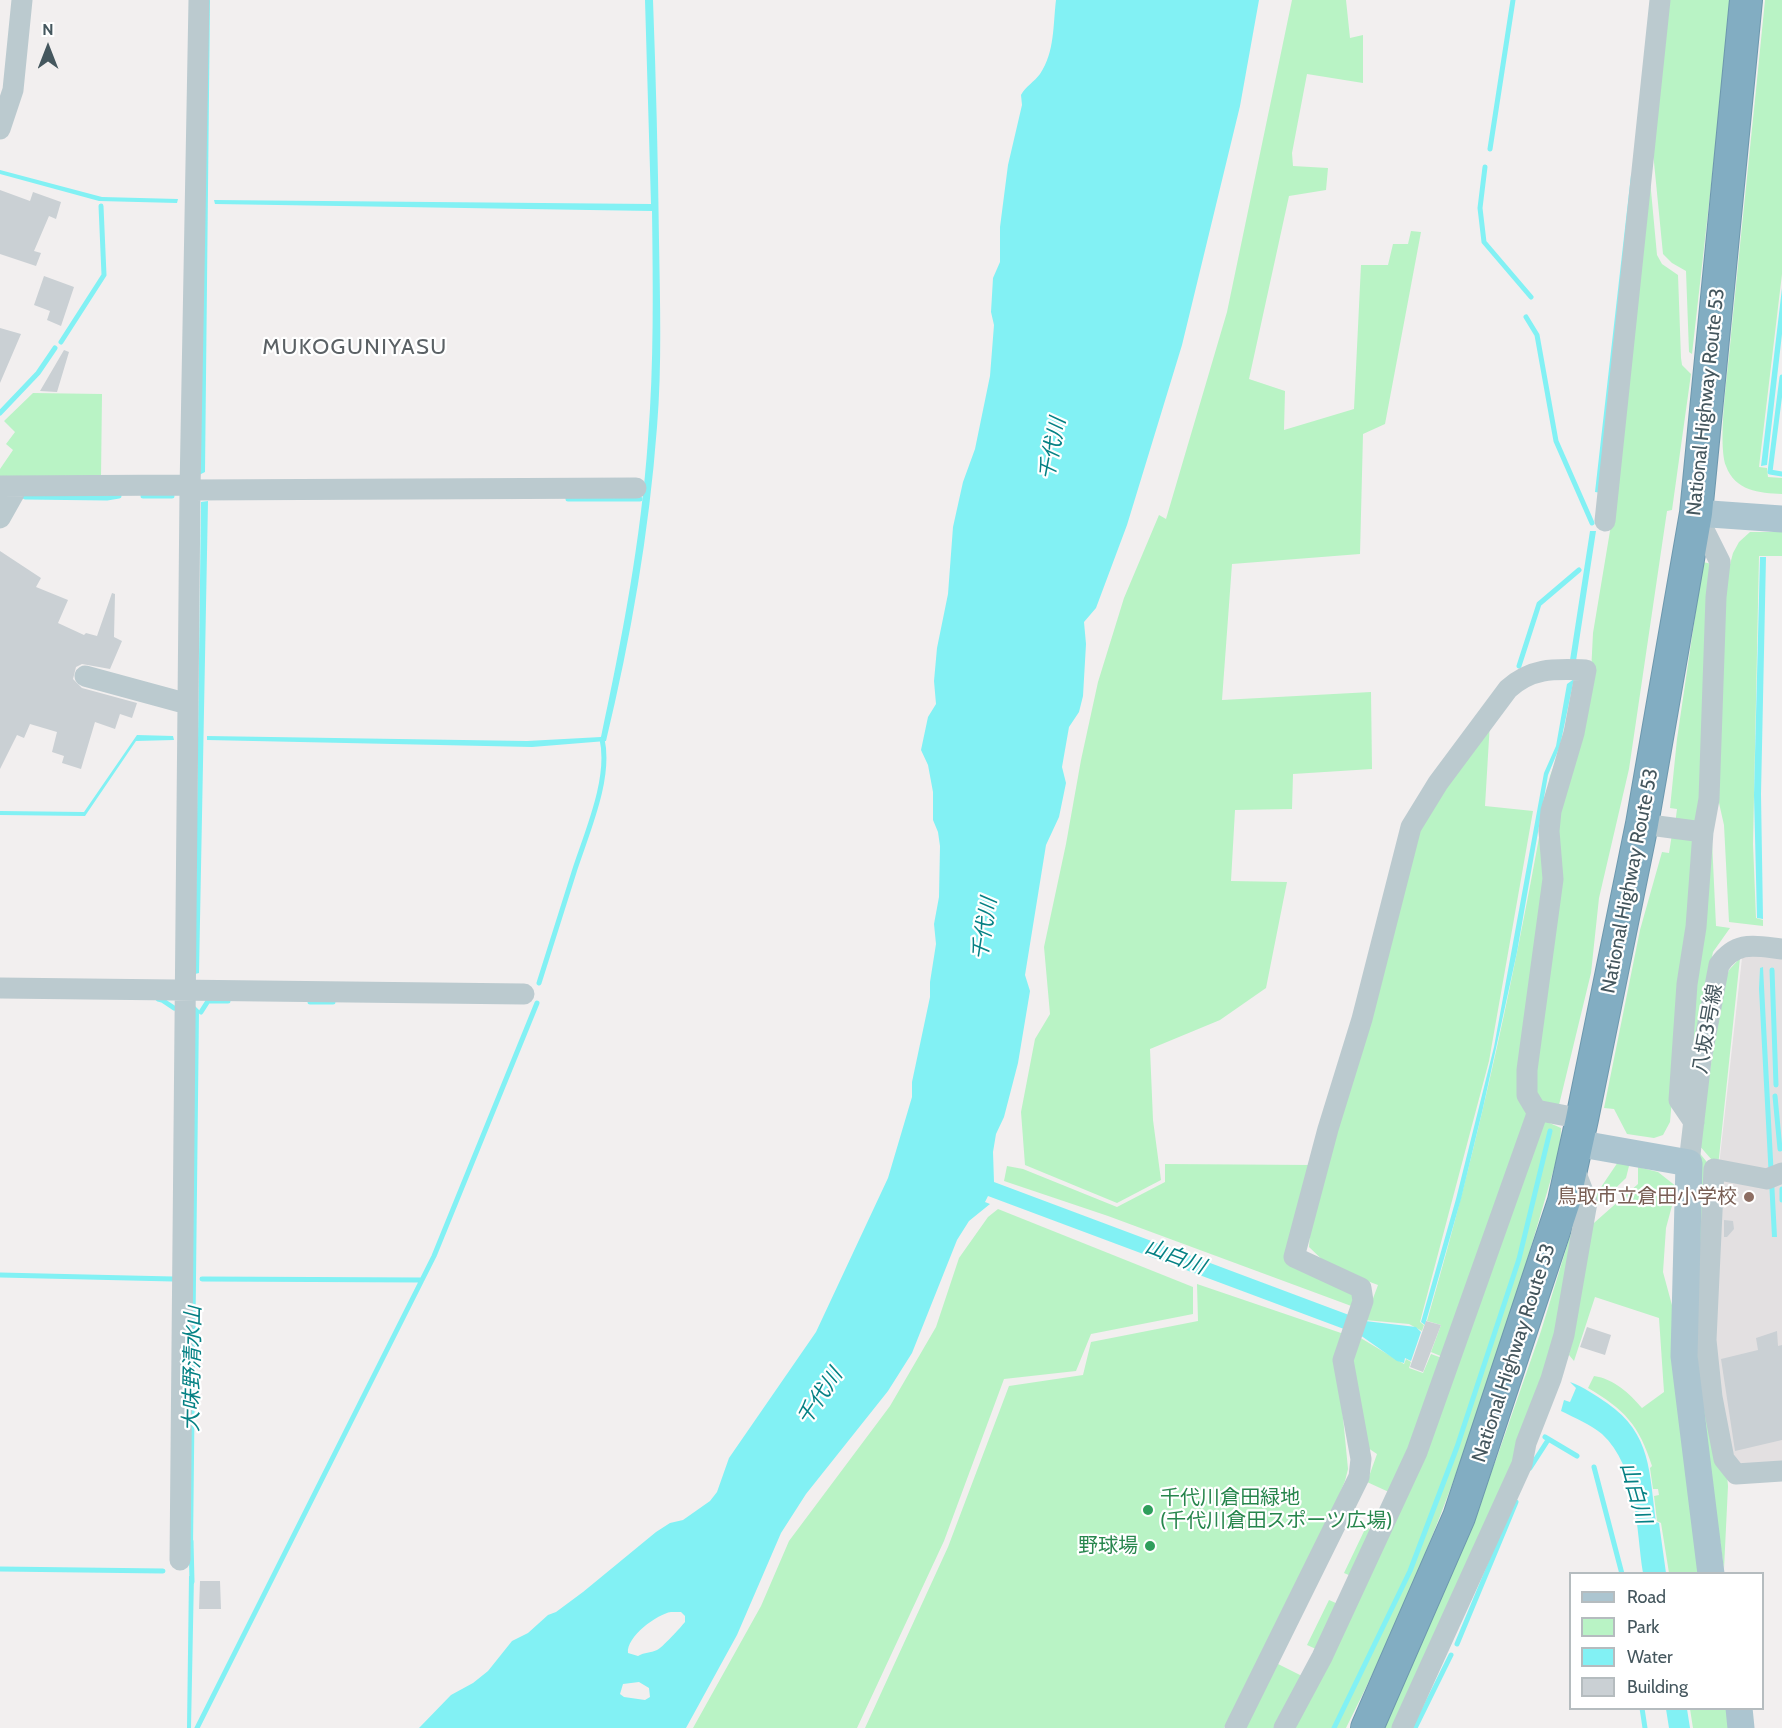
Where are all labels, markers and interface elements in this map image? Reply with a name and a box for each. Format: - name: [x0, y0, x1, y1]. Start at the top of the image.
- north arrow: [18, 18, 78, 78]
- text: N: [42, 20, 54, 39]
- street label: National Highway Route 53: [1682, 287, 1730, 517]
- district label: MUKOGUNIYASU: [262, 335, 448, 361]
- water label: 千代川: [1035, 416, 1071, 482]
- street label: National Highway Route 53: [1596, 767, 1664, 995]
- water label: 千代川: [968, 896, 1002, 962]
- street label: 八坂3号線: [1688, 982, 1728, 1076]
- place label: 鳥取市立倉田小学校: [1557, 1185, 1737, 1209]
- marker: 鳥取市立倉田小学校: [1742, 1190, 1756, 1204]
- water label: 山白川: [1141, 1234, 1209, 1280]
- street label: National Highway Route 53: [1467, 1241, 1561, 1465]
- water label: 大味野清水山: [179, 1306, 207, 1432]
- water label: 千代川: [792, 1364, 848, 1430]
- water label: 山白川: [1614, 1459, 1656, 1527]
- place label: 千代川倉田緑地 (千代川倉田スポーツ広場): [1160, 1486, 1393, 1533]
- marker: 千代川倉田緑地 (千代川倉田スポーツ広場): [1141, 1503, 1155, 1517]
- place label: 野球場: [1078, 1534, 1138, 1558]
- marker: 野球場: [1143, 1539, 1157, 1553]
- legend: [1569, 1572, 1764, 1710]
- text: Road: [1627, 1586, 1666, 1608]
- text: Park: [1627, 1616, 1659, 1638]
- text: Water: [1627, 1646, 1673, 1668]
- text: Building: [1627, 1676, 1688, 1698]

